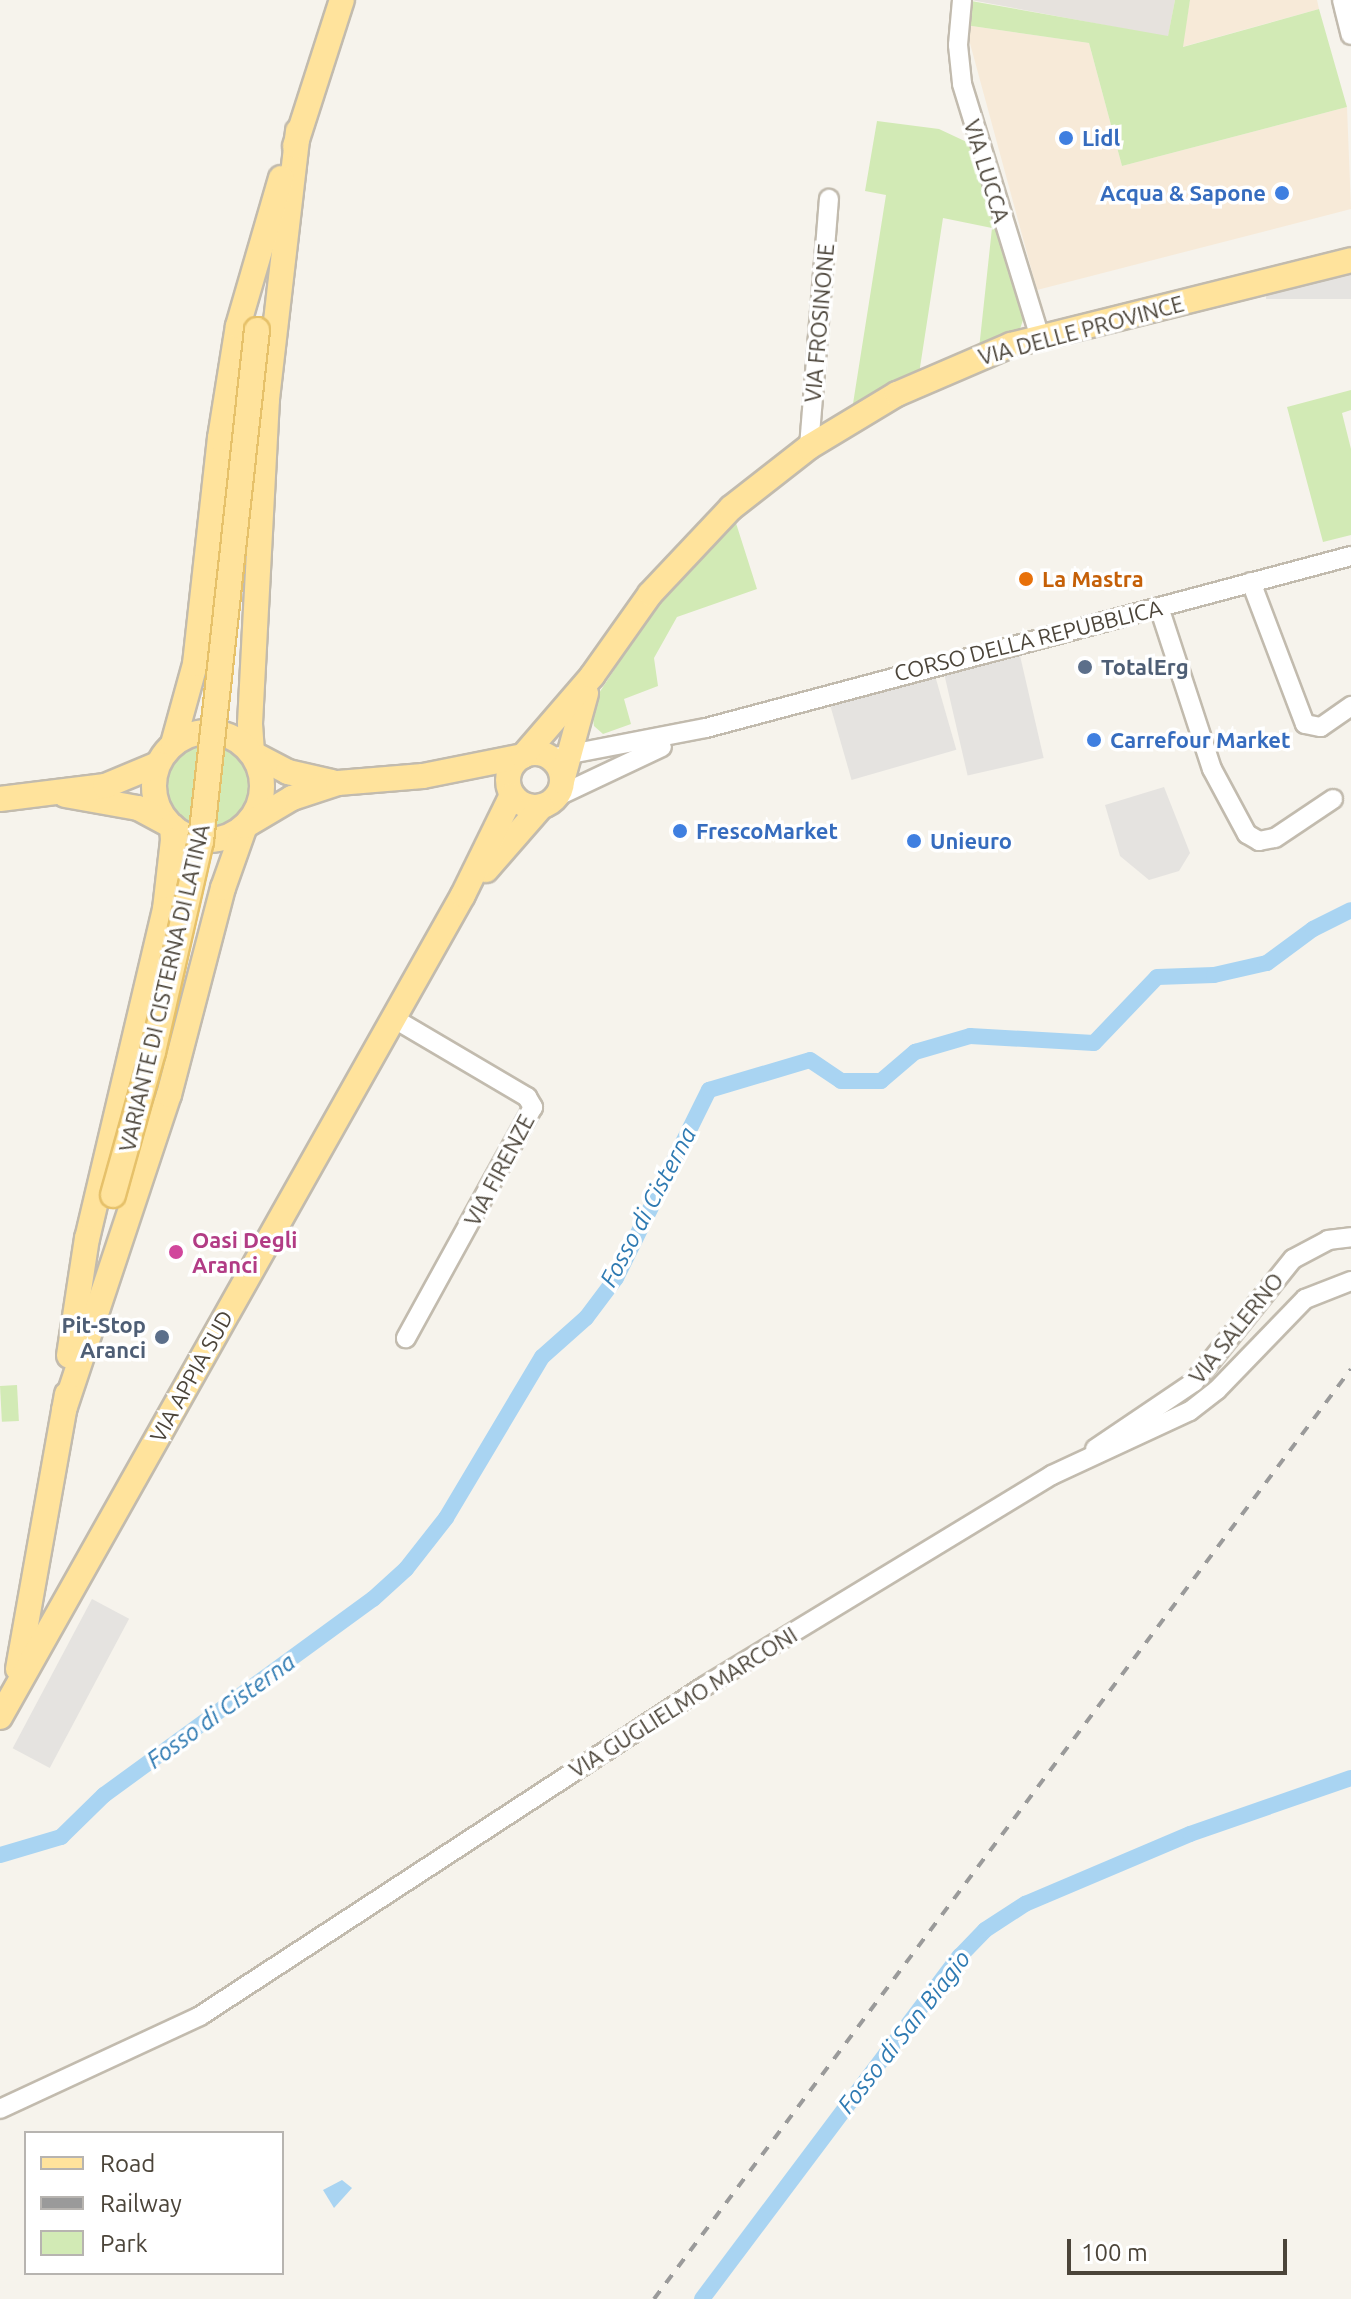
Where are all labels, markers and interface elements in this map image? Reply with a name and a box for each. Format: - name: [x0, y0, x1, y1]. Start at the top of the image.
- street label: VIA LUCCA: [959, 116, 1015, 226]
- place label: Lidl: [1082, 125, 1120, 151]
- marker: Lidl: [1057, 129, 1075, 147]
- place label: Acqua & Sapone: [1100, 180, 1266, 206]
- marker: Acqua & Sapone: [1273, 184, 1291, 202]
- street label: VIA FROSINONE: [799, 243, 839, 403]
- street label: VIA DELLE PROVINCE: [975, 290, 1187, 370]
- place label: La Mastra: [1042, 566, 1144, 592]
- marker: La Mastra: [1017, 570, 1035, 588]
- street label: CORSO DELLA REPUBBLICA: [891, 594, 1165, 686]
- place label: TotalErg: [1101, 654, 1189, 680]
- marker: TotalErg: [1076, 658, 1094, 676]
- place label: Carrefour Market: [1110, 727, 1290, 753]
- marker: Carrefour Market: [1085, 731, 1103, 749]
- place label: FrescoMarket: [696, 818, 838, 844]
- street label: VARIANTE DI CISTERNA DI LATINA: [113, 822, 215, 1154]
- marker: FrescoMarket: [671, 822, 689, 840]
- place label: Unieuro: [930, 828, 1012, 854]
- marker: Unieuro: [905, 832, 923, 850]
- street label: VIA FIRENZE: [459, 1110, 539, 1230]
- water label: Fosso di Cisterna: [594, 1122, 702, 1292]
- place label: Oasi Degli Aranci: [192, 1226, 297, 1278]
- marker: Oasi Degli Aranci: [167, 1243, 185, 1261]
- street label: VIA SALERNO: [1183, 1267, 1289, 1389]
- street label: VIA APPIA SUD: [144, 1305, 238, 1447]
- place label: Pit-Stop Aranci: [62, 1311, 146, 1362]
- marker: Pit-Stop Aranci: [153, 1328, 171, 1346]
- street label: VIA GUGLIELMO MARCONI: [564, 1621, 802, 1783]
- water label: Fosso di Cisterna: [141, 1647, 301, 1775]
- water label: Fosso di San Biagio: [832, 1945, 976, 2119]
- legend: [24, 2131, 284, 2275]
- text: Road: [100, 2150, 155, 2177]
- text: Railway: [100, 2190, 182, 2217]
- scale bar: [1071, 2223, 1291, 2273]
- text: Park: [100, 2230, 148, 2257]
- text: 100 m: [1081, 2239, 1148, 2266]

